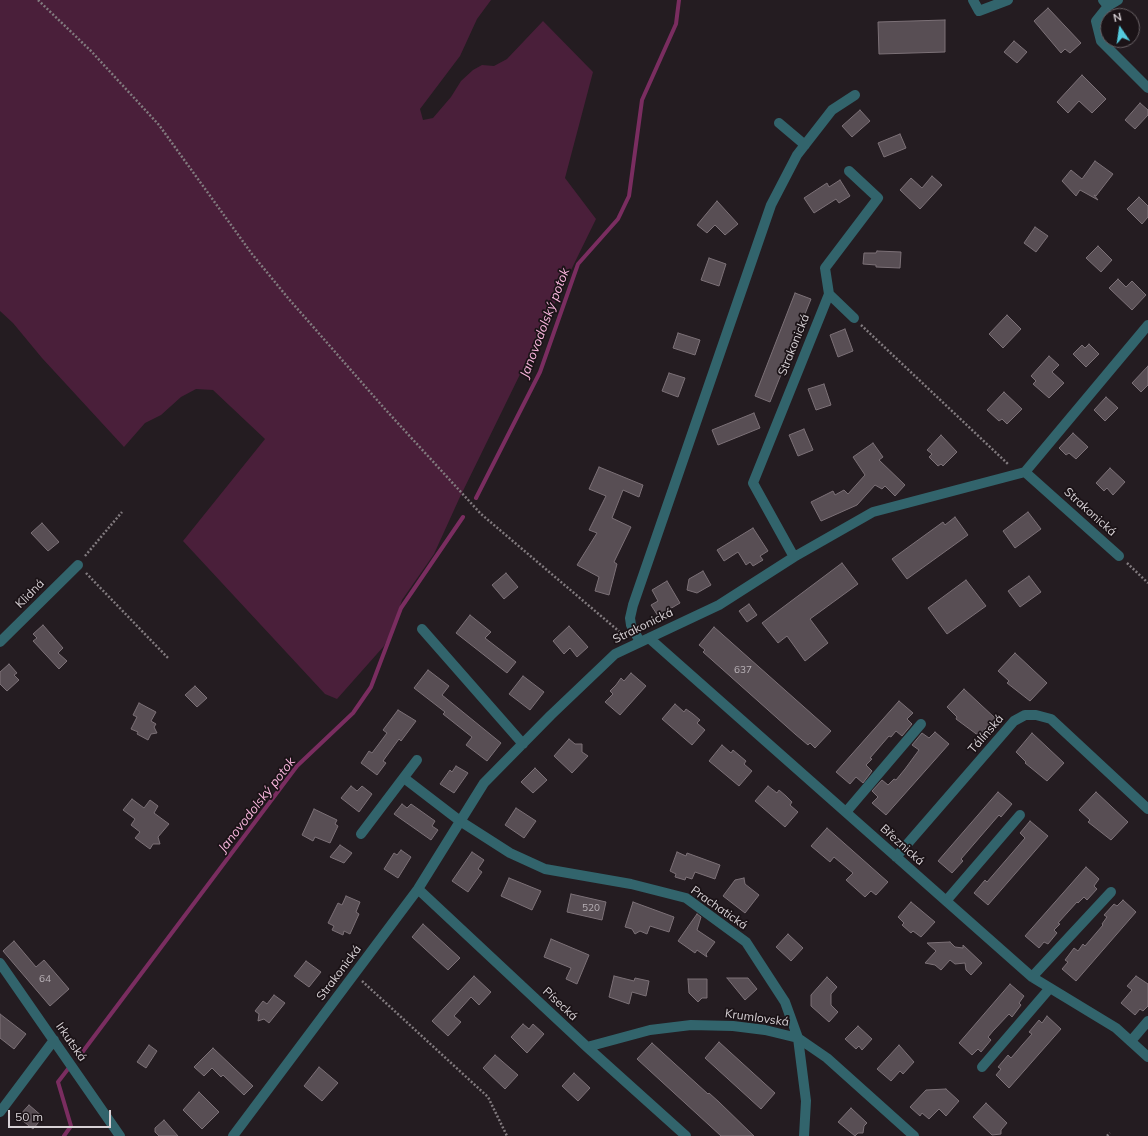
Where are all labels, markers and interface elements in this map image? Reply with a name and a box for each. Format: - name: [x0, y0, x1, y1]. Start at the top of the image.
- north arrow: [1100, 8, 1140, 48]
- text: N: [1112, 10, 1123, 25]
- water label: Janovodolský potok: [517, 266, 573, 380]
- street label: Strakonická: [775, 312, 813, 378]
- street label: Strakonická: [1061, 485, 1119, 539]
- street label: Klidná: [13, 577, 47, 611]
- street label: Strakonická: [611, 605, 675, 647]
- house number: 637: [734, 664, 752, 676]
- street label: Tálínská: [965, 712, 1007, 756]
- water label: Janovodolský potok: [215, 754, 299, 856]
- street label: Březnická: [877, 821, 927, 869]
- street label: Prachatická: [688, 883, 750, 933]
- house number: 520: [582, 902, 600, 914]
- street label: Strakonická: [314, 943, 364, 1003]
- house number: 64: [39, 973, 51, 985]
- street label: Písecká: [540, 984, 580, 1024]
- street label: Krumlovská: [724, 1006, 790, 1030]
- street label: Irkutská: [52, 1020, 90, 1064]
- scale bar: [10, 1102, 113, 1128]
- text: 50 m: [15, 1109, 43, 1124]

